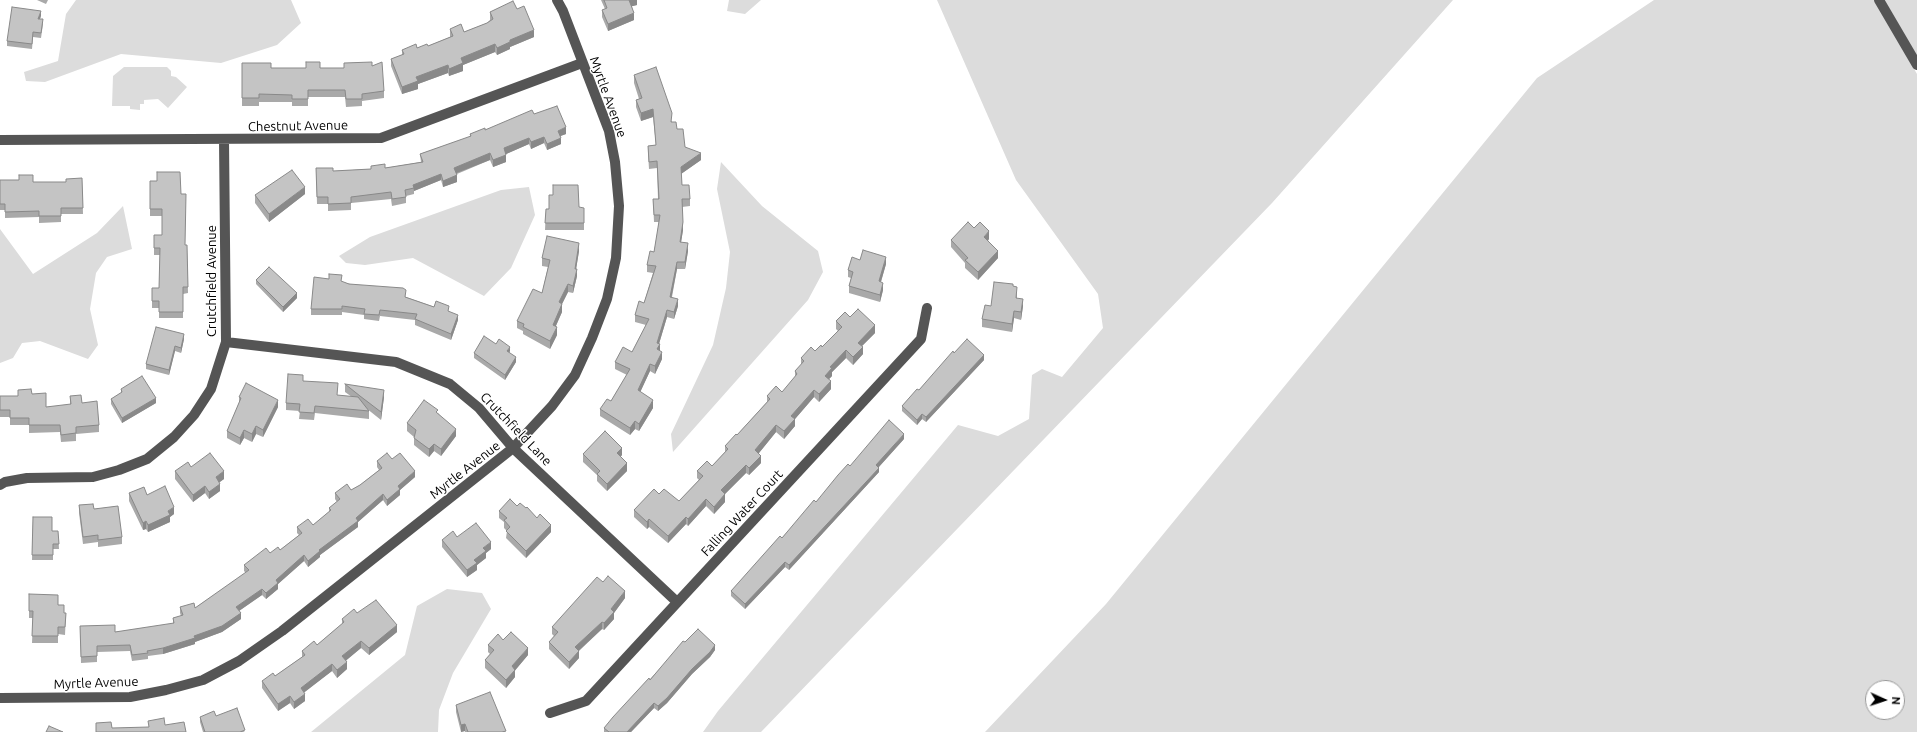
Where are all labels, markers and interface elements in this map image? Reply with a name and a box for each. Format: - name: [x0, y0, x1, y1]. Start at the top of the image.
- street label: Myrtle Avenue: [586, 54, 630, 140]
- street label: Chestnut Avenue: [248, 117, 348, 135]
- street label: Crutchfield Avenue: [204, 225, 220, 337]
- street label: Crutchfield Lane: [477, 389, 555, 469]
- street label: Myrtle Avenue: [427, 438, 503, 502]
- street label: Falling Water Court: [698, 467, 786, 559]
- street label: Myrtle Avenue: [53, 674, 139, 692]
- north arrow: [1865, 680, 1905, 720]
- text: N: [1890, 696, 1902, 705]

